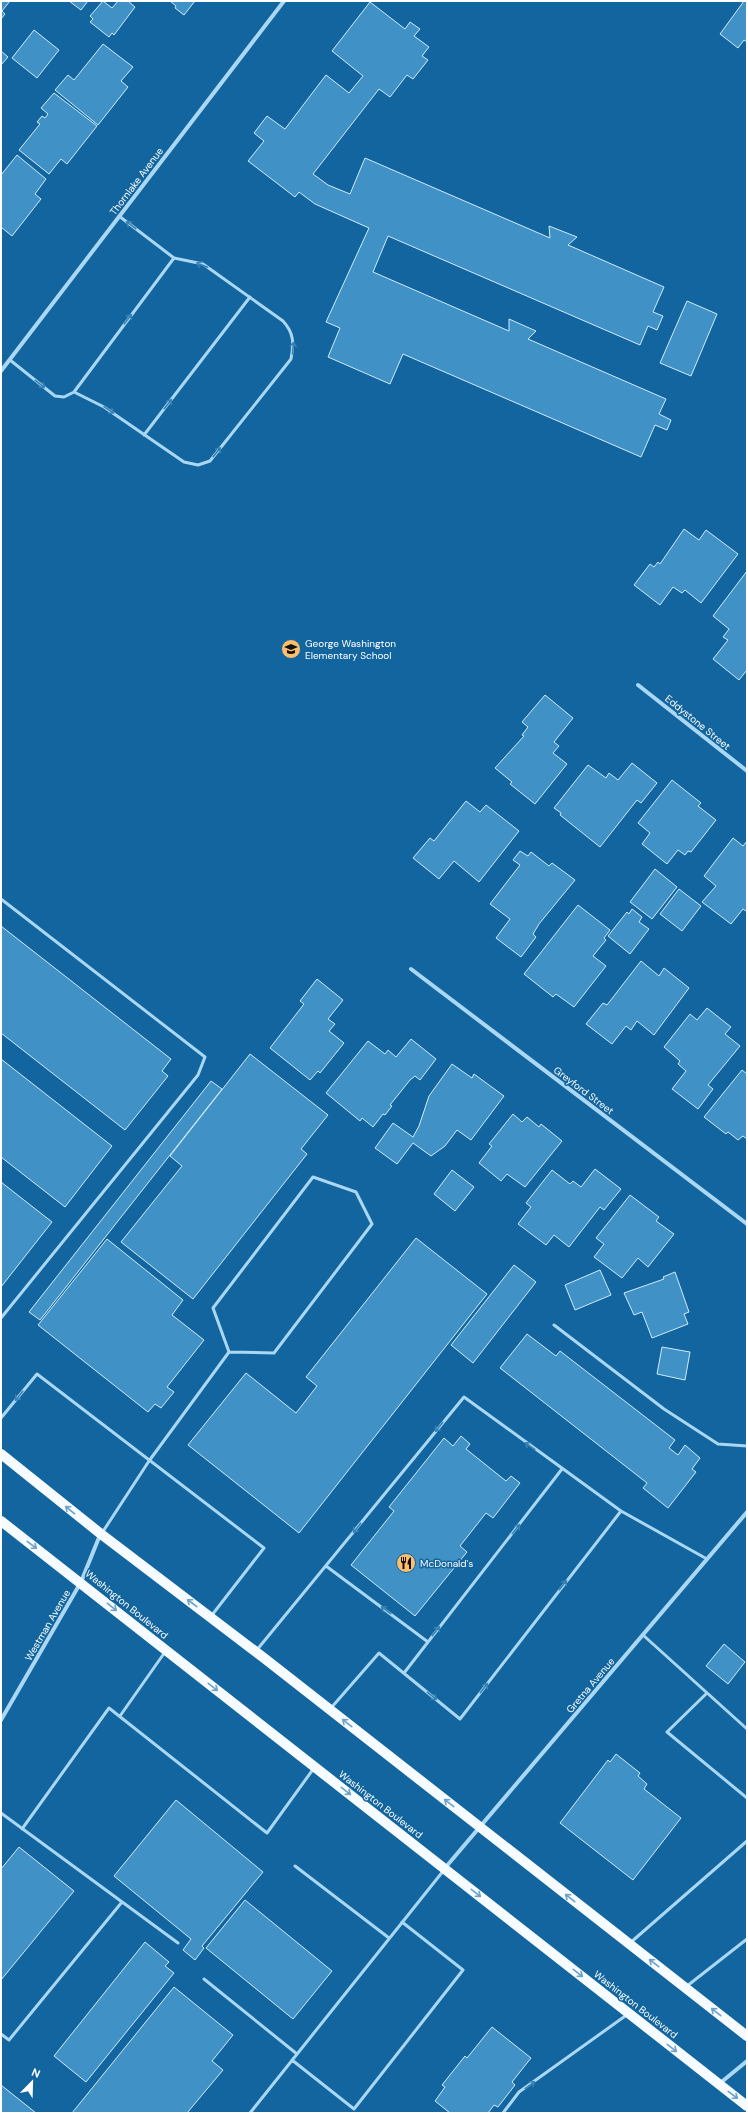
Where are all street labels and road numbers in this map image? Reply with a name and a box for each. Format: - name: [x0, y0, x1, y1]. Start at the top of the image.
- street label: Thornlake Avenue: [107, 145, 166, 218]
- street label: Eddystone Street: [662, 692, 733, 753]
- street label: Greyford Street: [551, 1064, 616, 1117]
- street label: Washington Boulevard: [83, 1567, 171, 1642]
- street label: Westman Avenue: [22, 1587, 73, 1663]
- street label: Gretna Avenue: [563, 1655, 618, 1716]
- street label: Washington Boulevard: [336, 1768, 425, 1841]
- street label: Washington Boulevard: [591, 1968, 680, 2041]

